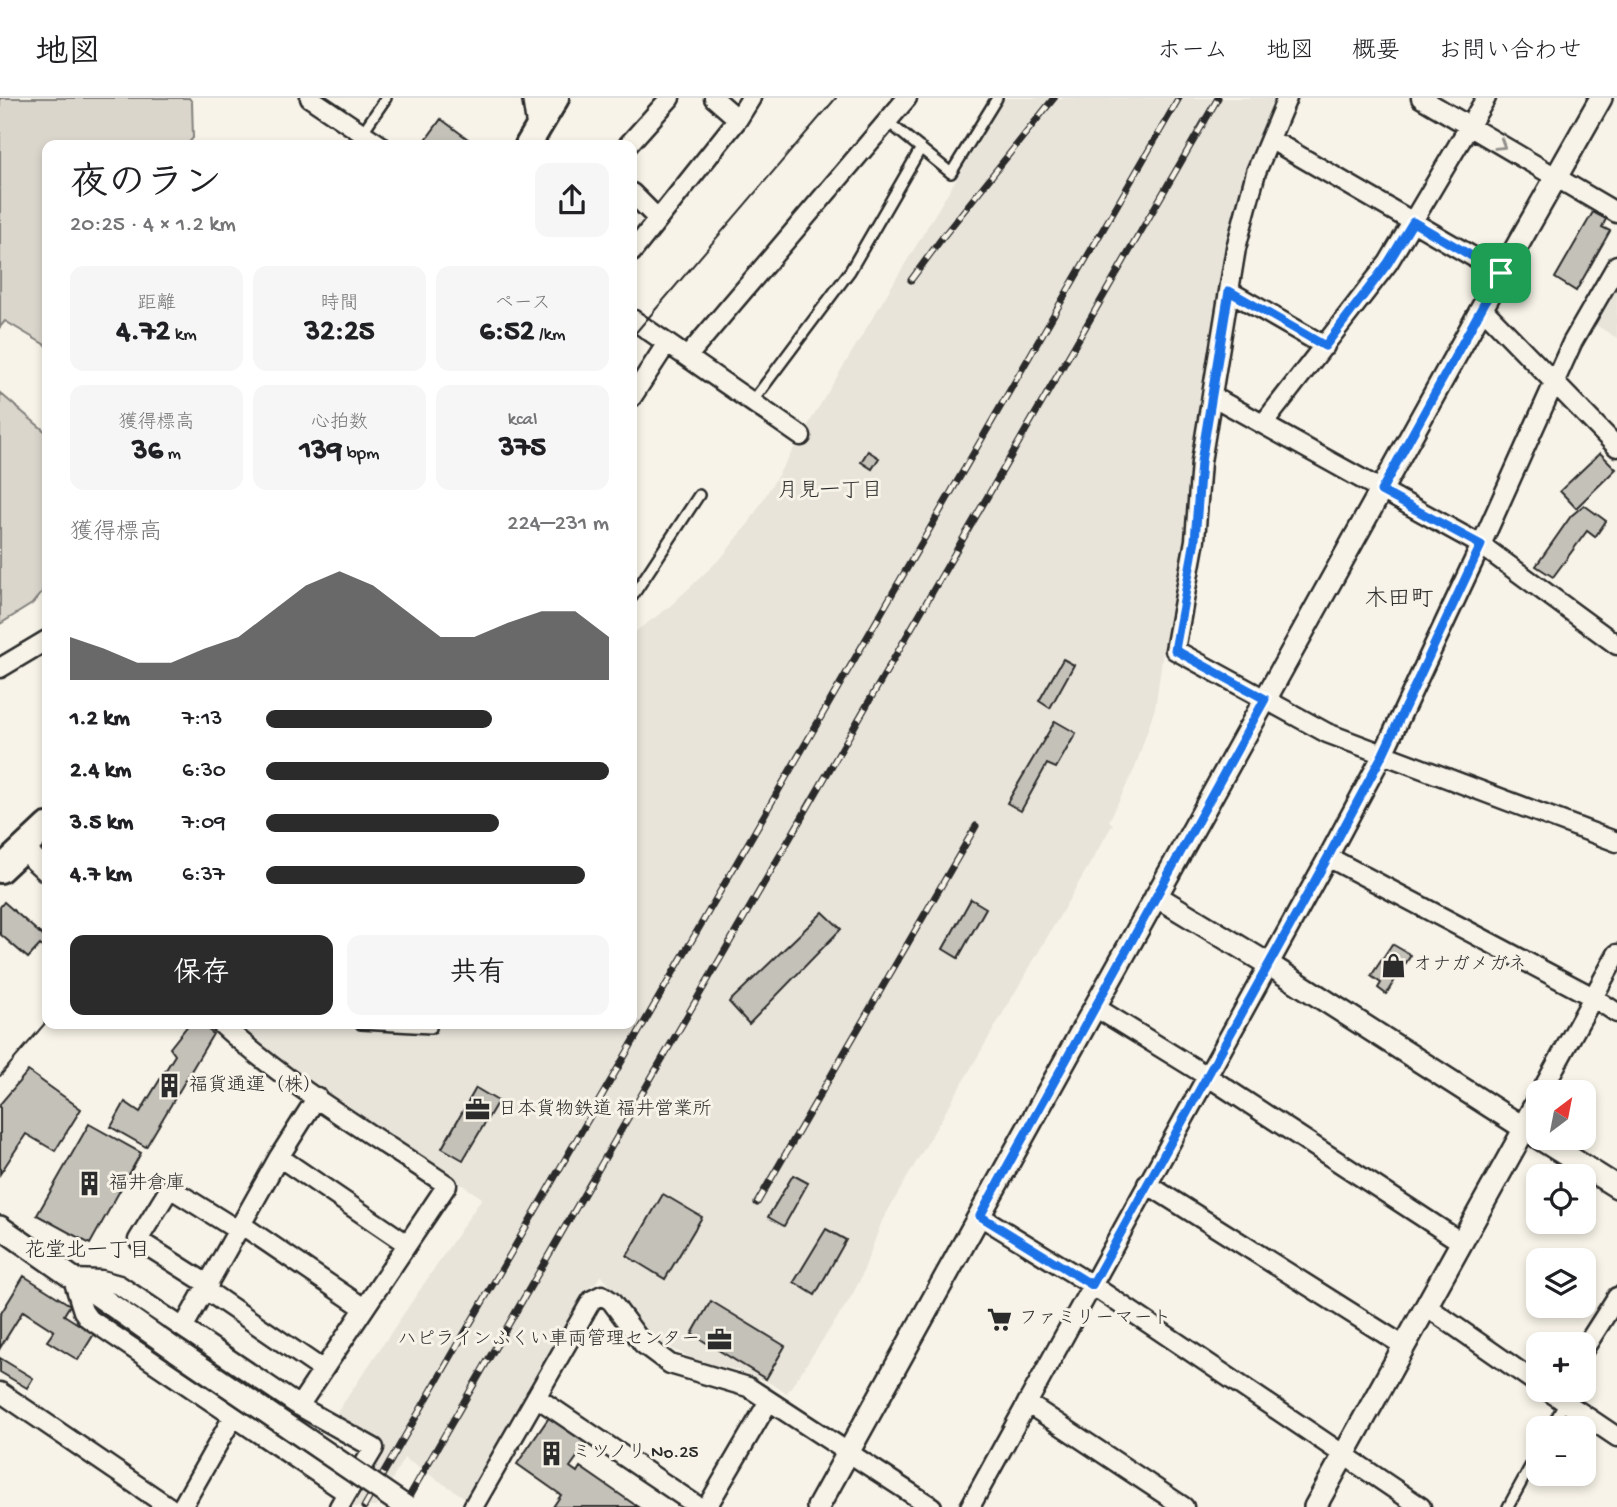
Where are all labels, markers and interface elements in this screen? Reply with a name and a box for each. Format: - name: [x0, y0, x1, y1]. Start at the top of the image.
- text: 地図: [35, 36, 101, 74]
- text: ホーム: [1157, 38, 1228, 67]
- text: 地図: [1266, 38, 1314, 67]
- text: 概要: [1352, 38, 1400, 67]
- text: お問い合わせ: [1438, 38, 1582, 67]
- one-way arrow: [1494, 137, 1507, 150]
- button: share: [535, 163, 609, 237]
- text: 夜のラン: [70, 164, 222, 208]
- text: 20:25 · 4 × 1.2 km: [70, 212, 236, 239]
- pin: [1471, 243, 1531, 303]
- icon: arrive: [1482, 254, 1520, 292]
- text: 距離: [137, 293, 176, 316]
- text: 時間: [320, 293, 359, 316]
- text: ペース: [495, 293, 550, 316]
- text: 4.72: [116, 316, 170, 351]
- text: 32:25: [304, 316, 375, 351]
- text: 6:52: [479, 316, 535, 351]
- text: km: [170, 324, 197, 347]
- text: /km: [535, 324, 566, 347]
- text: kcal: [508, 409, 537, 432]
- text: 獲得標高: [118, 412, 195, 435]
- text: 心拍数: [311, 412, 368, 435]
- text: 375: [499, 432, 546, 467]
- text: 36: [132, 435, 163, 470]
- text: 139: [299, 435, 342, 470]
- text: m: [163, 443, 181, 466]
- text: bpm: [342, 443, 380, 466]
- district label: 月見一丁目: [778, 480, 883, 505]
- text: 224–231 m: [507, 511, 609, 538]
- text: 獲得標高: [70, 520, 162, 547]
- district label: 木田町: [1365, 586, 1434, 614]
- text: 1.2 km: [70, 706, 130, 733]
- text: 7:13: [182, 706, 222, 733]
- text: 2.4 km: [70, 758, 131, 785]
- text: 6:30: [182, 758, 226, 785]
- text: 3.5 km: [70, 810, 133, 837]
- text: 7:09: [182, 810, 226, 837]
- text: 4.7 km: [70, 862, 132, 889]
- text: 6:37: [182, 862, 225, 889]
- button: 保存: [70, 935, 333, 1015]
- button: 共有: [347, 935, 609, 1015]
- shop icon: オナガメガネ: [1379, 951, 1407, 979]
- place label: オナガメガネ: [1413, 954, 1527, 977]
- building icon: 福貨通運（株）: [155, 1072, 183, 1100]
- place label: 福貨通運（株）: [189, 1074, 322, 1098]
- north arrow: [1526, 1080, 1596, 1150]
- map controls: [1526, 1080, 1596, 1486]
- office icon: 日本貨物鉄道 福井営業所: [464, 1096, 492, 1124]
- place label: 日本貨物鉄道 福井営業所: [498, 1098, 712, 1122]
- button: locate: [1526, 1164, 1596, 1234]
- building icon: 福井倉庫: [75, 1170, 103, 1198]
- place label: 福井倉庫: [109, 1172, 185, 1196]
- district label: 花堂北一丁目: [24, 1239, 150, 1265]
- button: layers: [1526, 1248, 1596, 1318]
- supermarket icon: ファミリーマート: [985, 1305, 1013, 1333]
- place label: ファミリーマート: [1019, 1308, 1171, 1331]
- office icon: ハピラインふくい車両管理センター: [706, 1326, 734, 1354]
- place label: ハピラインふくい車両管理センター: [398, 1328, 700, 1352]
- button: +: [1526, 1332, 1596, 1402]
- button: −: [1526, 1416, 1596, 1486]
- building icon: ミツノリ No.25: [538, 1439, 566, 1467]
- place label: ミツノリ No.25: [572, 1442, 699, 1465]

